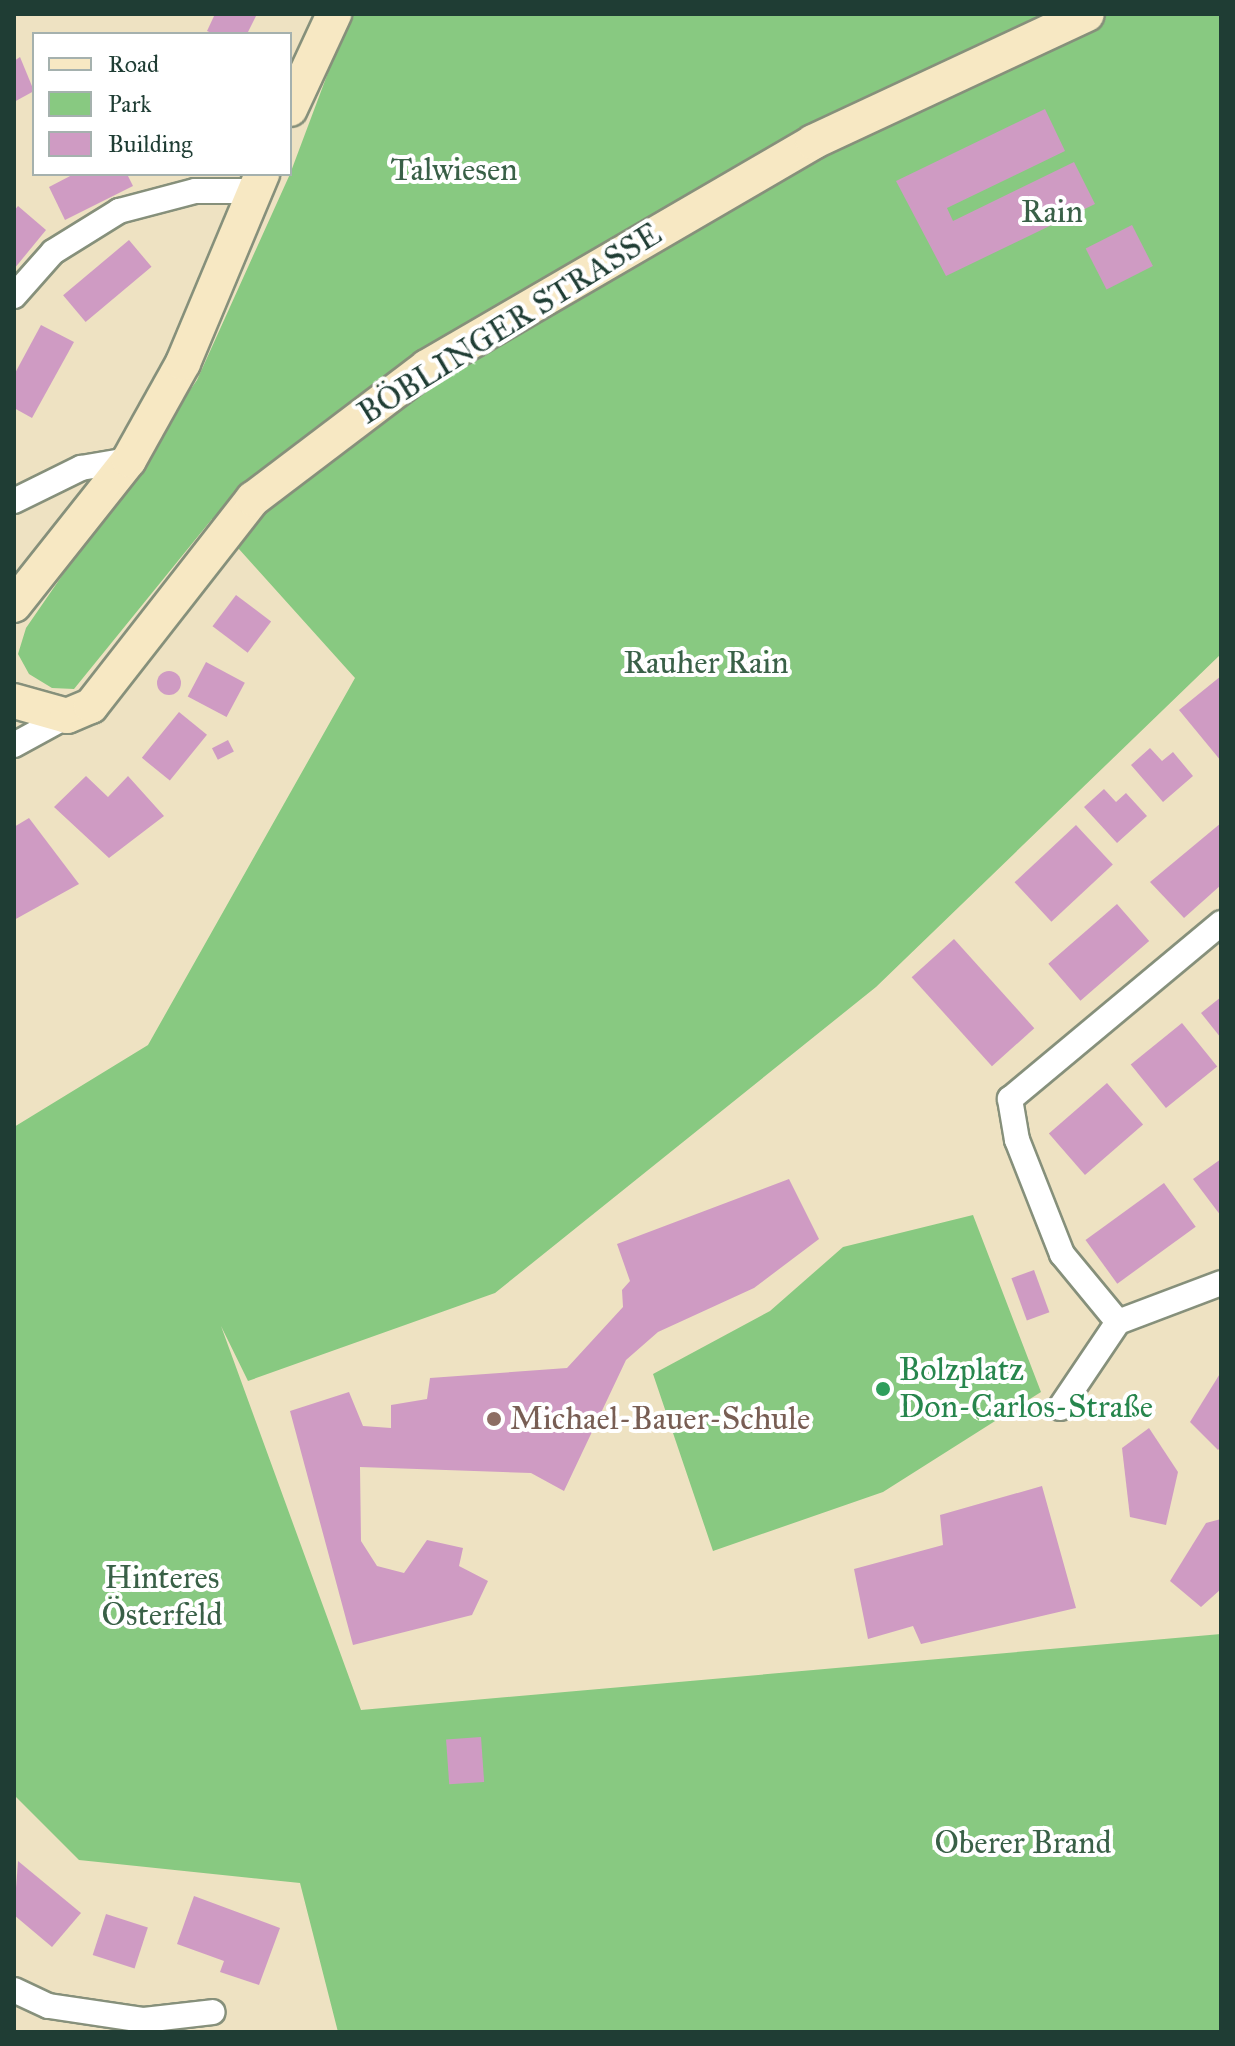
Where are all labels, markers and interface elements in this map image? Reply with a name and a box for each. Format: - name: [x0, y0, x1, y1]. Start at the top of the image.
- legend: [32, 32, 292, 176]
- text: Road: [108, 49, 159, 79]
- text: Park: [108, 89, 151, 119]
- text: Building: [108, 129, 193, 159]
- park label: Talwiesen: [390, 151, 518, 189]
- park label: Rain: [1021, 193, 1083, 231]
- street label: BÖBLINGER STRASSE: [351, 215, 669, 433]
- park label: Rauher Rain: [623, 644, 789, 682]
- place label: Bolzplatz Don-Carlos-Straße: [899, 1352, 1153, 1427]
- marker: Bolzplatz Don-Carlos-Straße: [874, 1380, 892, 1398]
- place label: Michael-Bauer-Schule: [510, 1400, 810, 1438]
- marker: Michael-Bauer-Schule: [485, 1410, 503, 1428]
- park label: Hinteres Österfeld: [101, 1560, 223, 1635]
- park label: Oberer Brand: [934, 1824, 1112, 1862]

